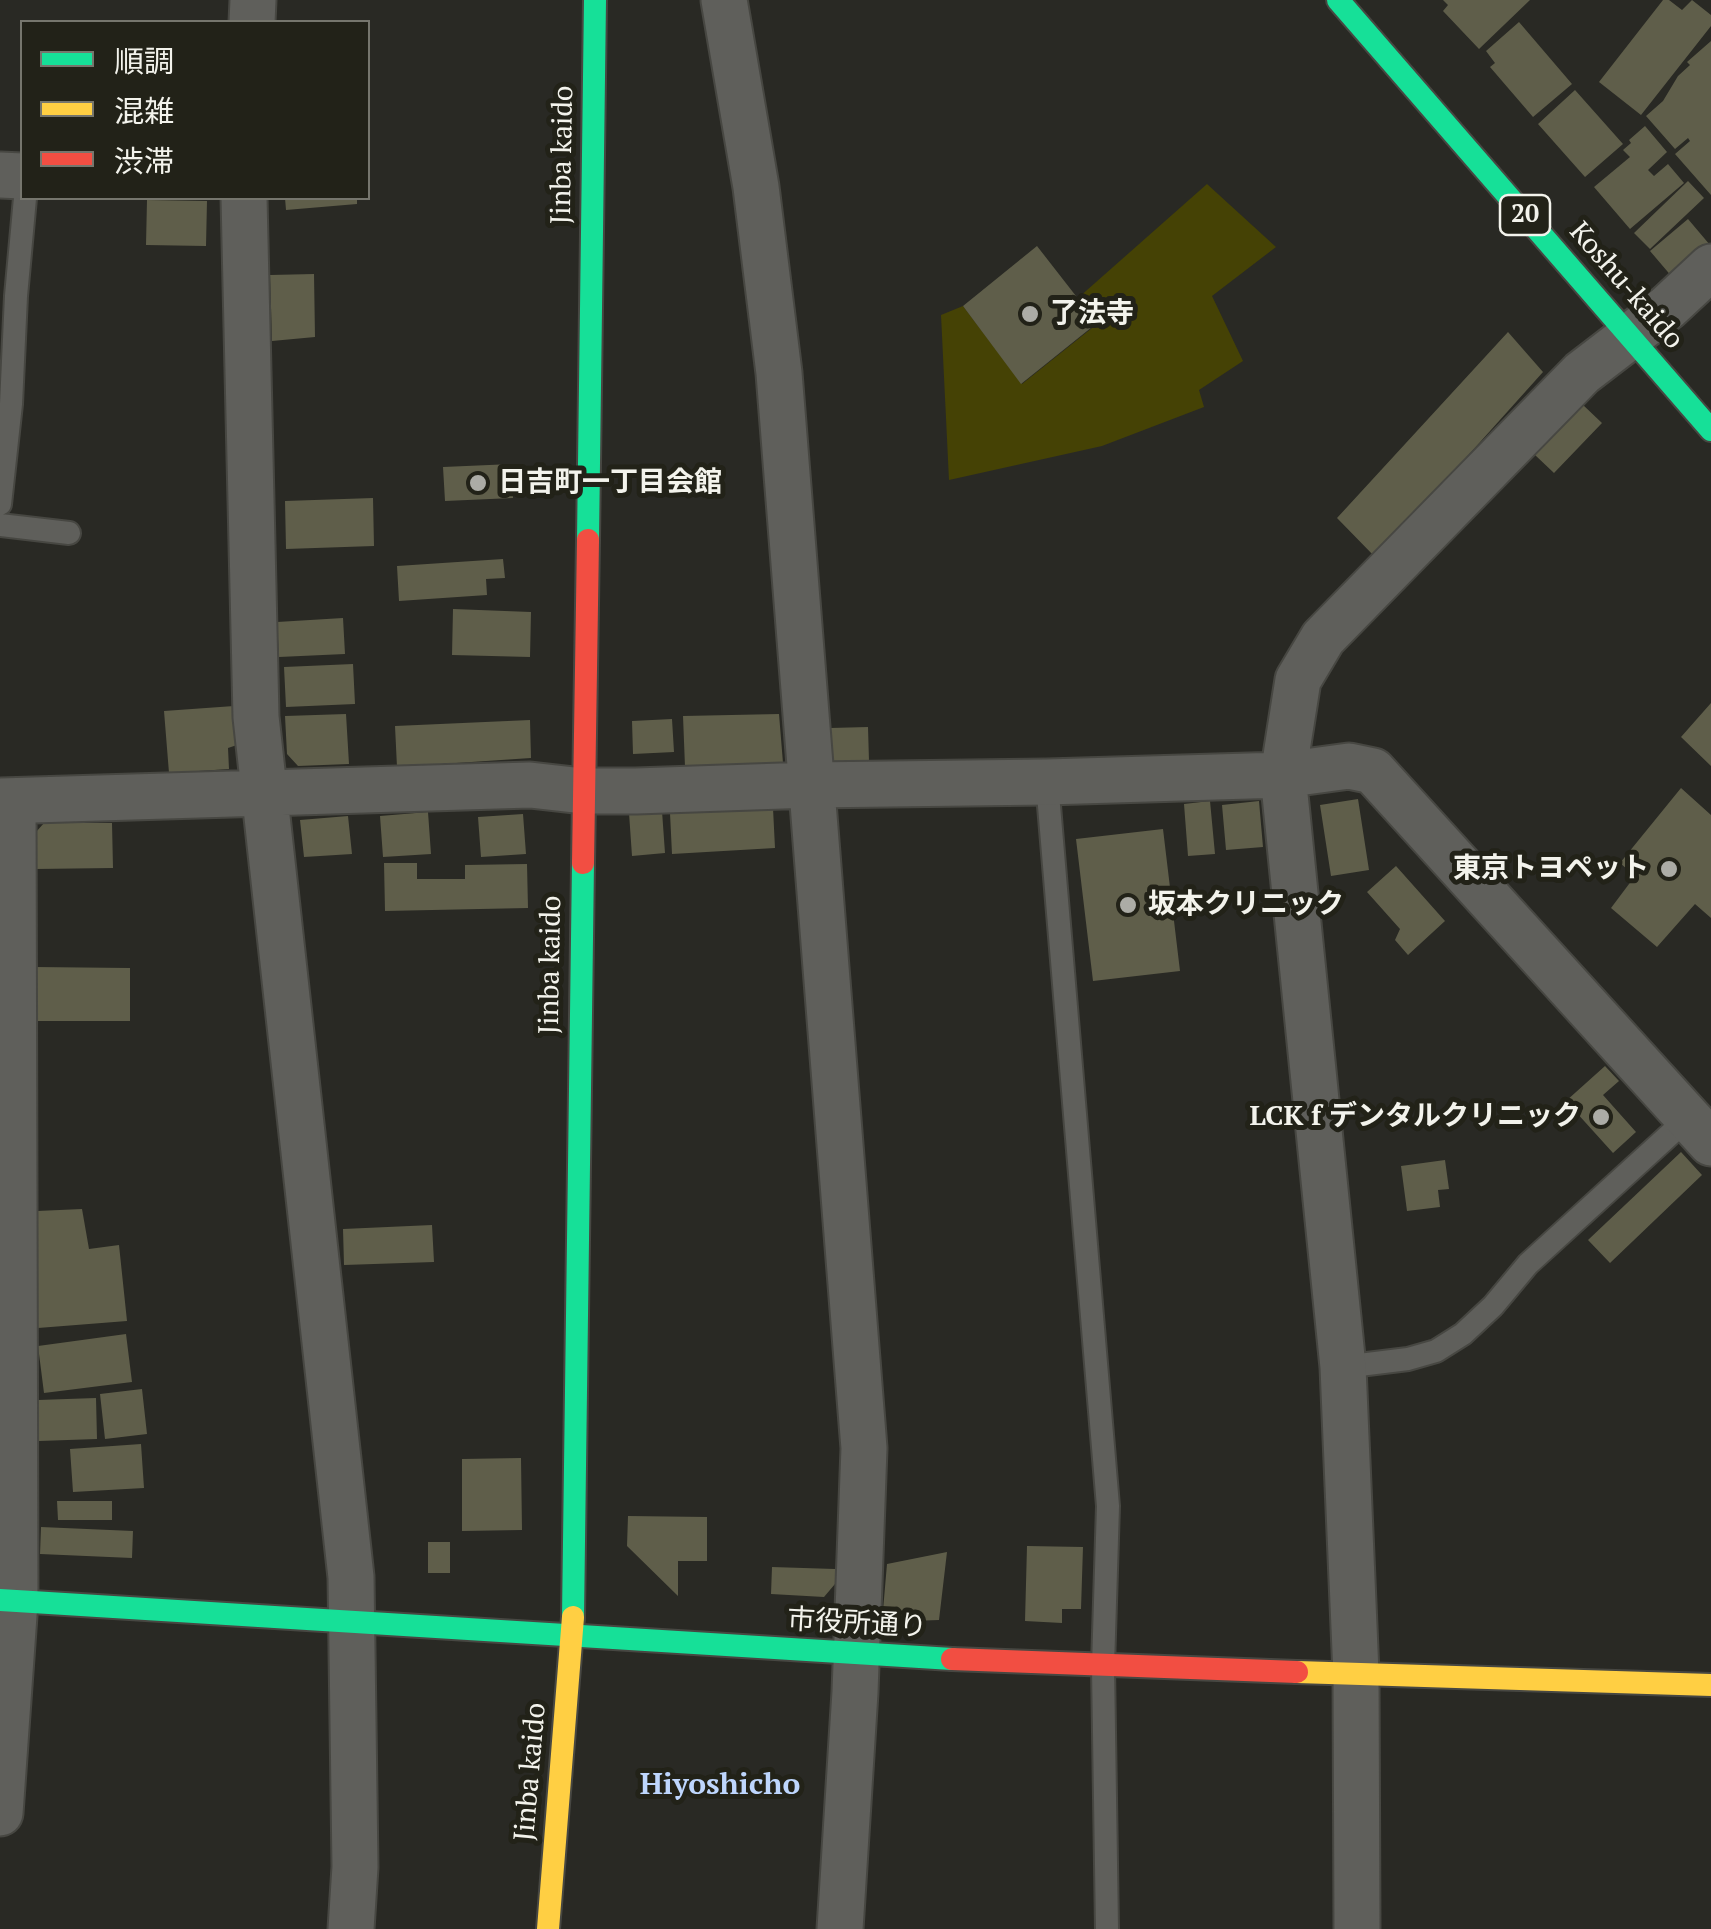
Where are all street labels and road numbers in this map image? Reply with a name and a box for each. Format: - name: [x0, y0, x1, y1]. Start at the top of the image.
- street label: Jinba kaido: [545, 85, 581, 225]
- road number: 20: [1500, 195, 1550, 235]
- street label: Koshu-kaido: [1562, 216, 1690, 356]
- street label: Jinba kaido: [533, 895, 569, 1035]
- street label: 市役所通り: [786, 1604, 928, 1644]
- street label: Jinba kaido: [508, 1701, 554, 1843]

